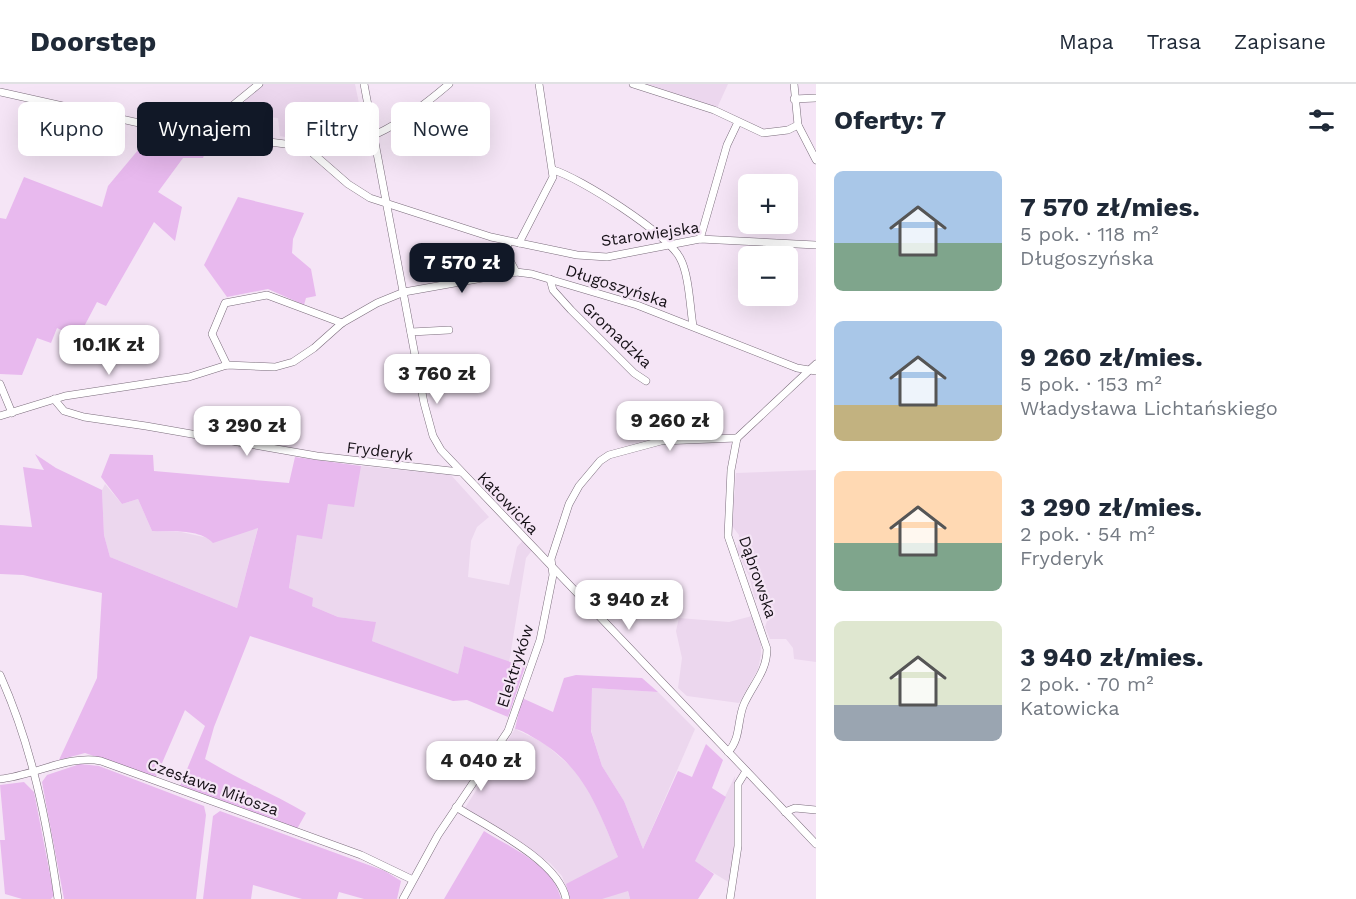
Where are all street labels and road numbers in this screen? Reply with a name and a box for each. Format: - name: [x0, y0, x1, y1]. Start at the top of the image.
- street label: Starowiejska: [600, 218, 700, 250]
- street label: Długoszyńska: [563, 260, 671, 312]
- street label: Gromadzka: [578, 298, 656, 372]
- street label: Fryderyk: [346, 437, 414, 465]
- street label: Katowicka: [474, 468, 542, 538]
- street label: Dąbrowska: [735, 533, 781, 621]
- street label: Elektryków: [493, 622, 537, 710]
- street label: Czesława Miłosza: [145, 754, 281, 820]

